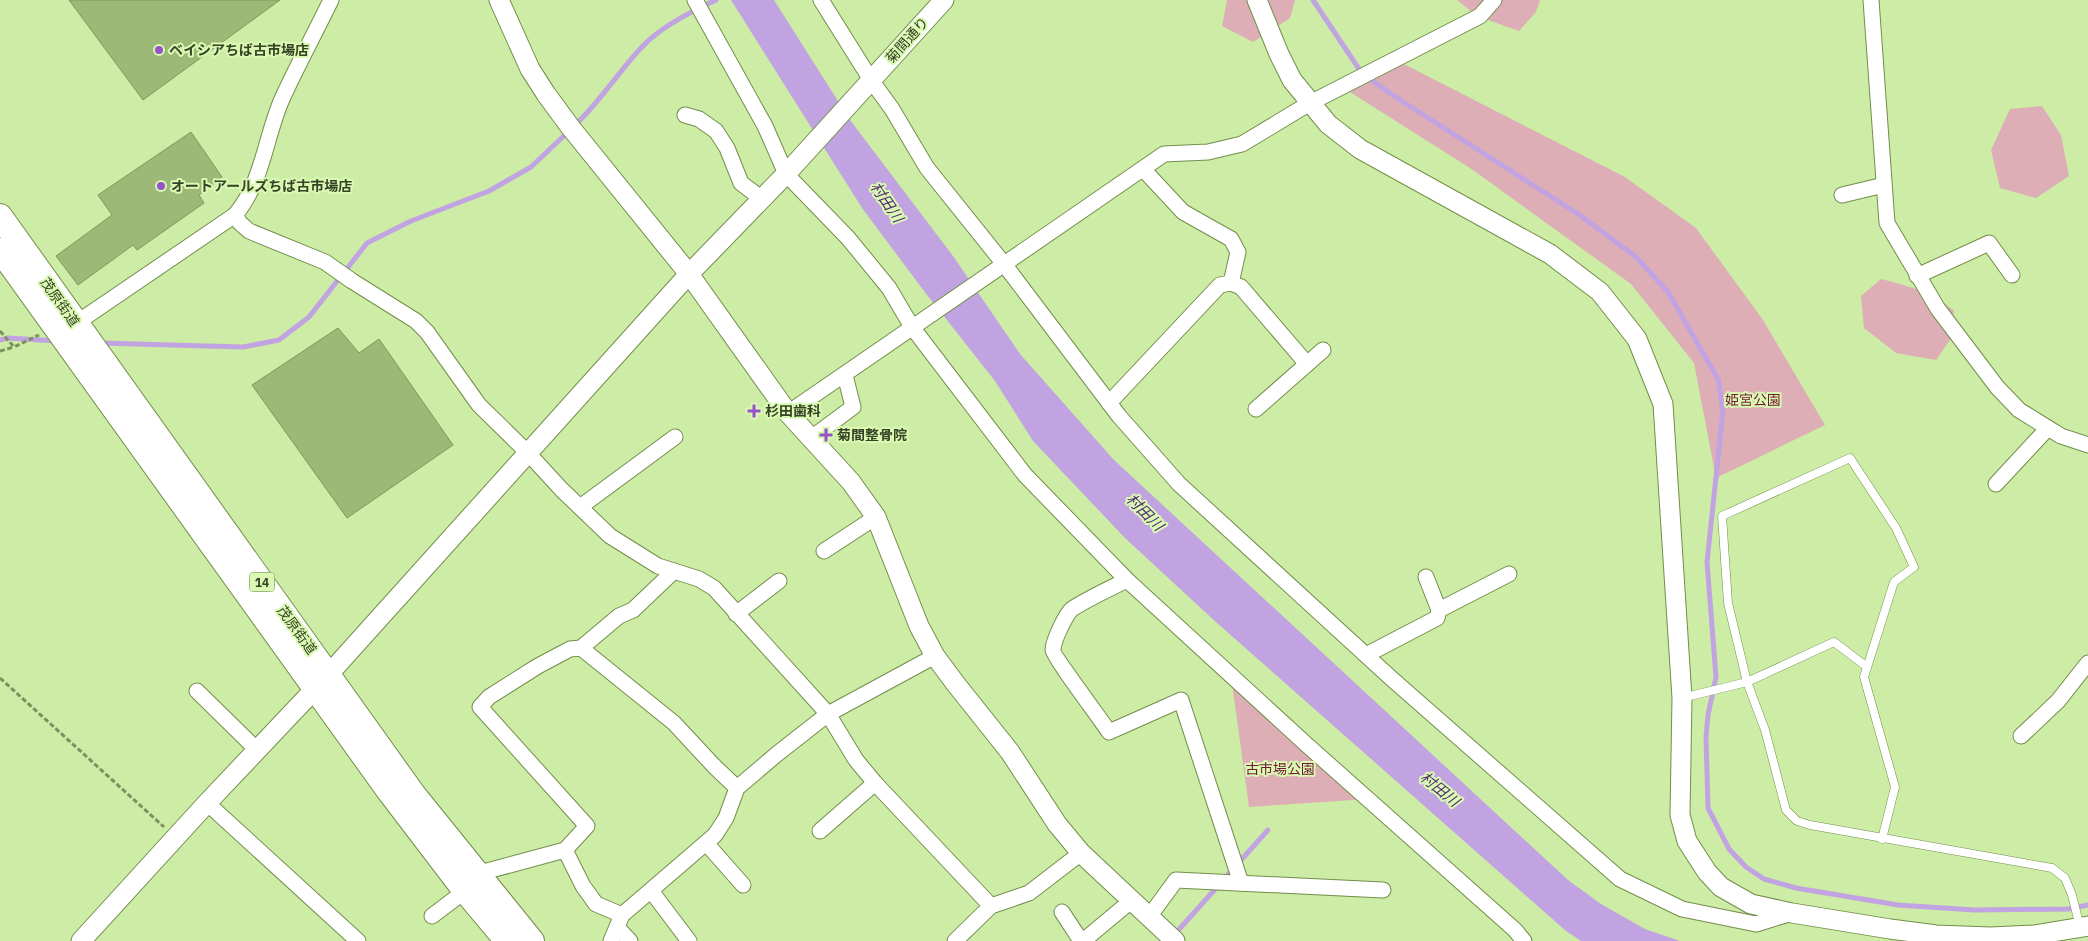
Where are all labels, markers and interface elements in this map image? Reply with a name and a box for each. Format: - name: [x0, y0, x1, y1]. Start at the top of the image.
- street label: 菊間通り: [882, 13, 932, 67]
- place label: ベイシアちば古市場店: [169, 41, 309, 59]
- marker: ベイシアちば古市場店: [153, 44, 165, 56]
- place label: オートアールズちば古市場店: [171, 177, 352, 195]
- water label: 村田川: [867, 178, 909, 228]
- marker: オートアールズちば古市場店: [155, 180, 167, 192]
- street label: 茂原街道: [37, 274, 83, 330]
- park label: 姫宮公園: [1725, 391, 1781, 409]
- place label: 杉田歯科: [765, 402, 821, 420]
- marker: 杉田歯科: [747, 404, 761, 418]
- place label: 菊間整骨院: [837, 426, 907, 444]
- marker: 菊間整骨院: [819, 428, 833, 442]
- water label: 村田川: [1122, 489, 1169, 536]
- road number: 14: [250, 572, 274, 592]
- street label: 茂原街道: [273, 602, 321, 658]
- park label: 古市場公園: [1245, 760, 1315, 778]
- water label: 村田川: [1417, 767, 1465, 812]

